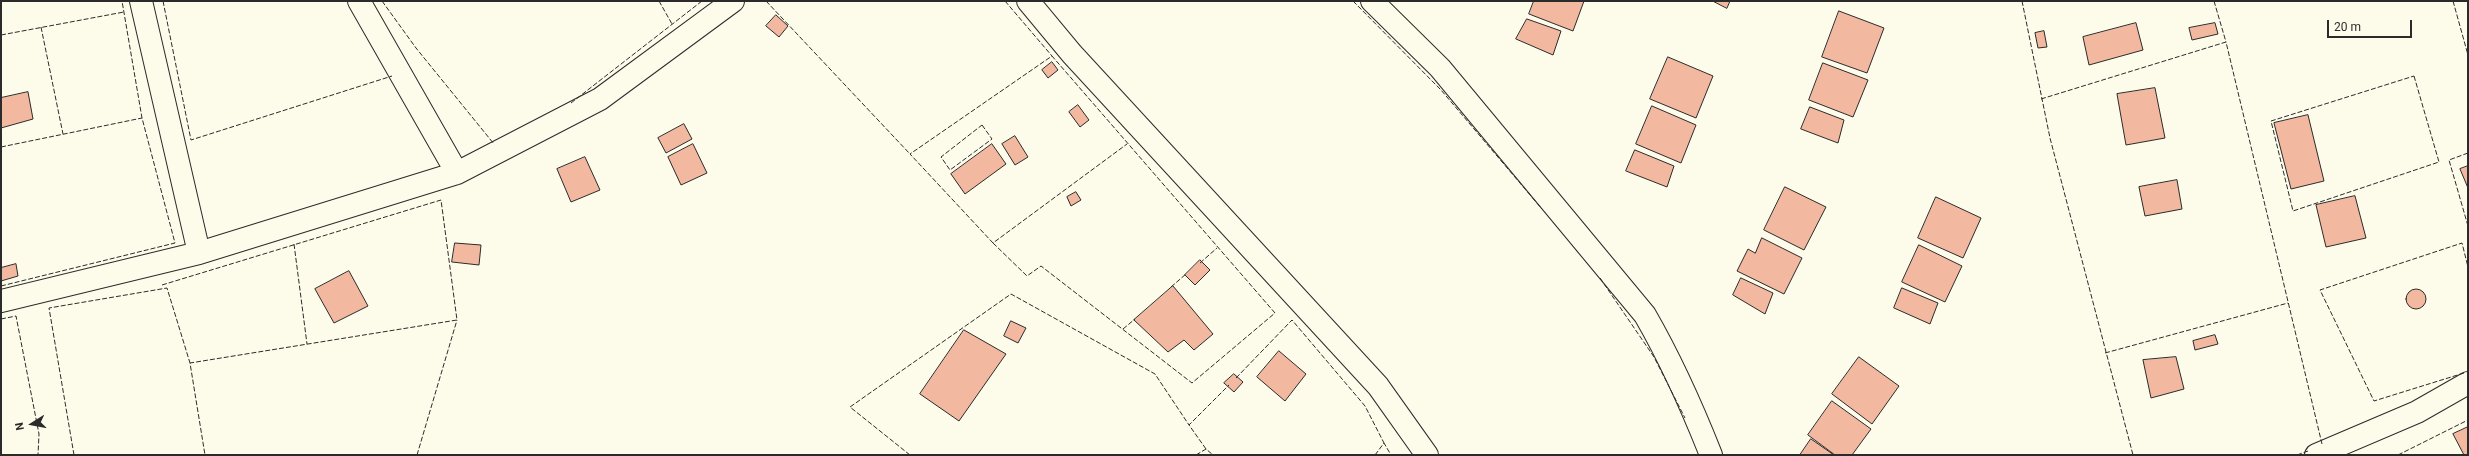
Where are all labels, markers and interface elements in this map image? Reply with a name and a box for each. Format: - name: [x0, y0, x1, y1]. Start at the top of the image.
- scale bar: [2329, 12, 2414, 38]
- text: 20 m: [2334, 20, 2361, 34]
- north arrow: [12, 404, 52, 444]
- text: N: [13, 421, 27, 431]

